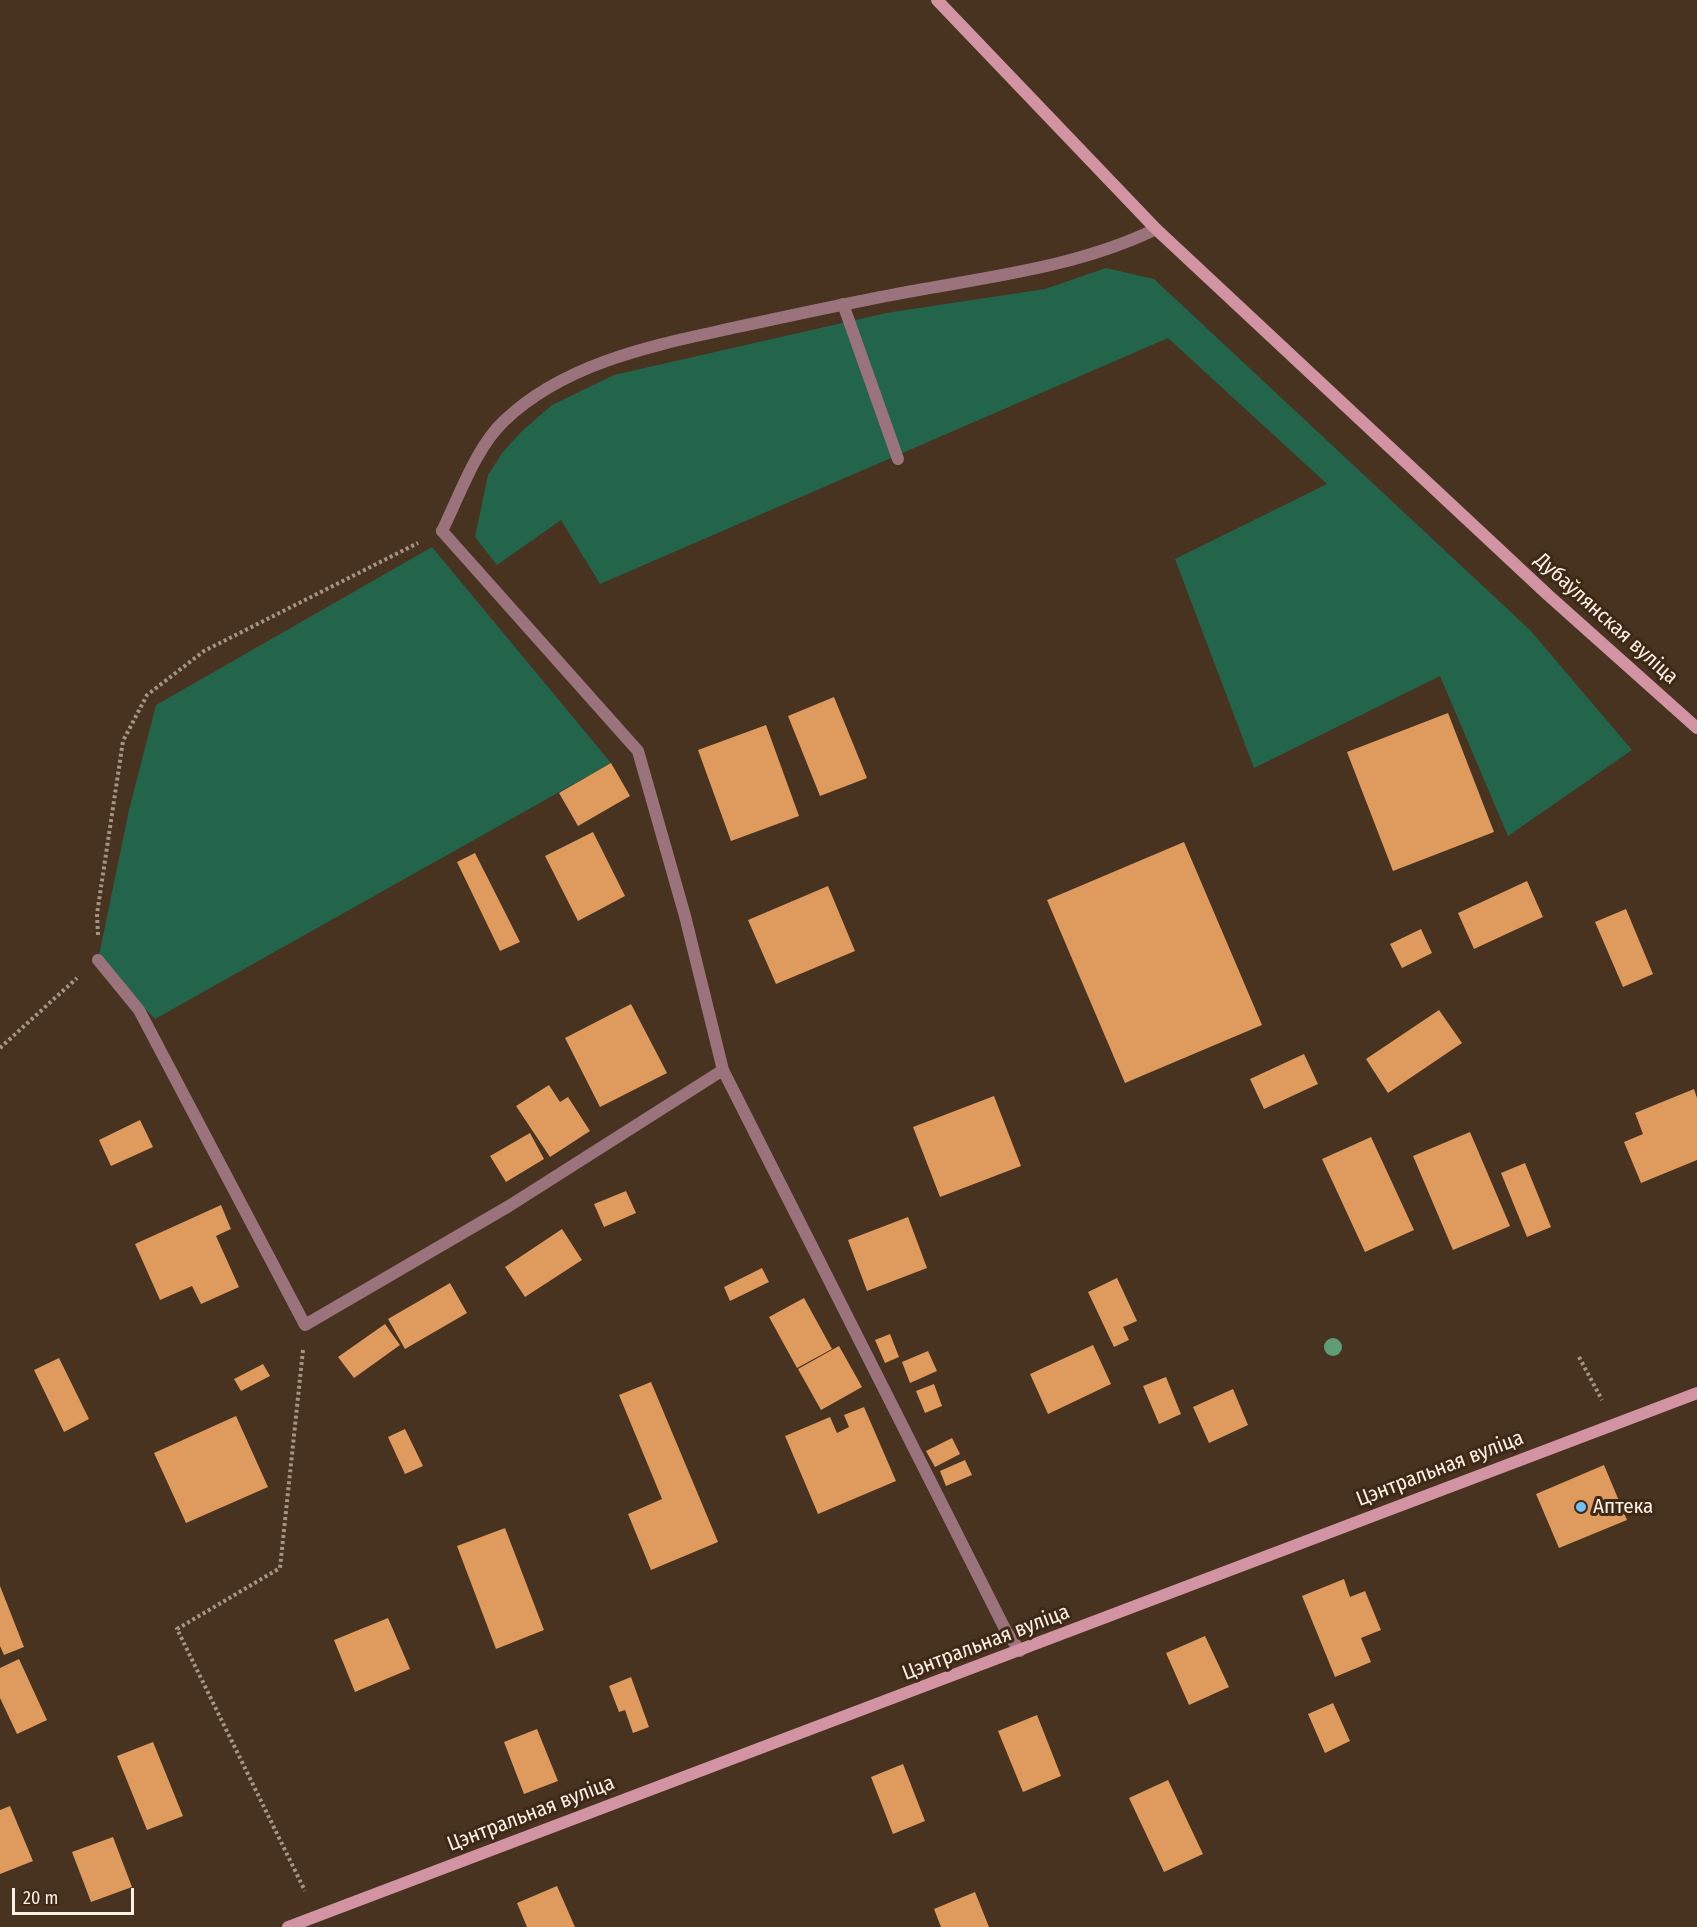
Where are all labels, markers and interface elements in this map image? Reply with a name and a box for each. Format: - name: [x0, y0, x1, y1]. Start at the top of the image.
- street label: Дубаўлянская вуліца: [1529, 548, 1683, 690]
- street label: Цэнтральная вуліца: [1353, 1426, 1527, 1512]
- place label: Аптека: [1593, 1494, 1653, 1520]
- marker: Аптека: [1574, 1500, 1588, 1514]
- street label: Цэнтральная вуліца: [899, 1600, 1073, 1686]
- street label: Цэнтральная вуліца: [444, 1771, 618, 1857]
- scale bar: [15, 1876, 136, 1914]
- text: 20 m: [23, 1887, 58, 1909]

